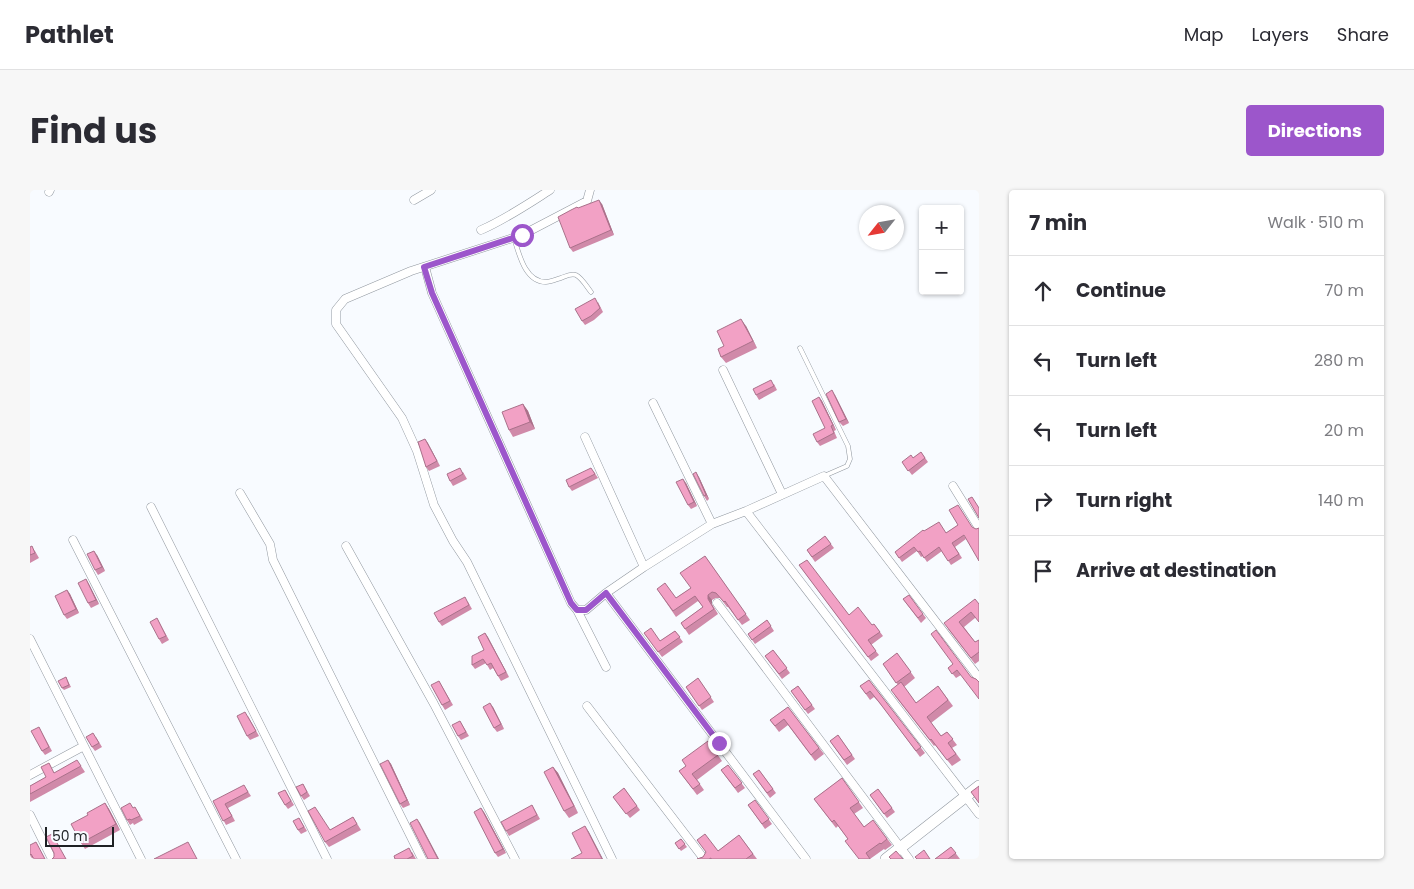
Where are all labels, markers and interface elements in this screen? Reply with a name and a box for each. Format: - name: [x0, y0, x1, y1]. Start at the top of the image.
- text: Pathlet: [25, 18, 114, 51]
- text: Map: [1184, 22, 1224, 47]
- text: Layers: [1252, 22, 1309, 47]
- text: Share: [1337, 22, 1389, 47]
- button: Directions: [1246, 105, 1384, 156]
- text: Find us: [30, 106, 157, 155]
- north arrow: [859, 205, 904, 250]
- map controls: [919, 205, 964, 295]
- button: +: [919, 205, 964, 250]
- text: 7 min: [1029, 208, 1087, 237]
- text: Walk · 510 m: [1267, 211, 1364, 234]
- route start: [511, 224, 534, 247]
- button: −: [919, 250, 964, 295]
- icon: ahead: [1029, 277, 1057, 305]
- text: Continue: [1076, 277, 1166, 304]
- text: 70 m: [1324, 279, 1364, 302]
- icon: left: [1029, 347, 1057, 375]
- text: Turn left: [1076, 347, 1157, 374]
- text: 280 m: [1314, 349, 1364, 372]
- icon: left: [1029, 417, 1057, 445]
- text: Turn left: [1076, 417, 1157, 444]
- text: 20 m: [1324, 419, 1364, 442]
- icon: right: [1029, 487, 1057, 515]
- text: Turn right: [1076, 487, 1172, 514]
- text: 140 m: [1318, 489, 1364, 512]
- icon: arrive: [1029, 557, 1057, 585]
- text: Arrive at destination: [1076, 557, 1277, 584]
- route end: [708, 732, 731, 755]
- scale bar: [45, 824, 114, 847]
- text: 50 m: [52, 826, 88, 846]

